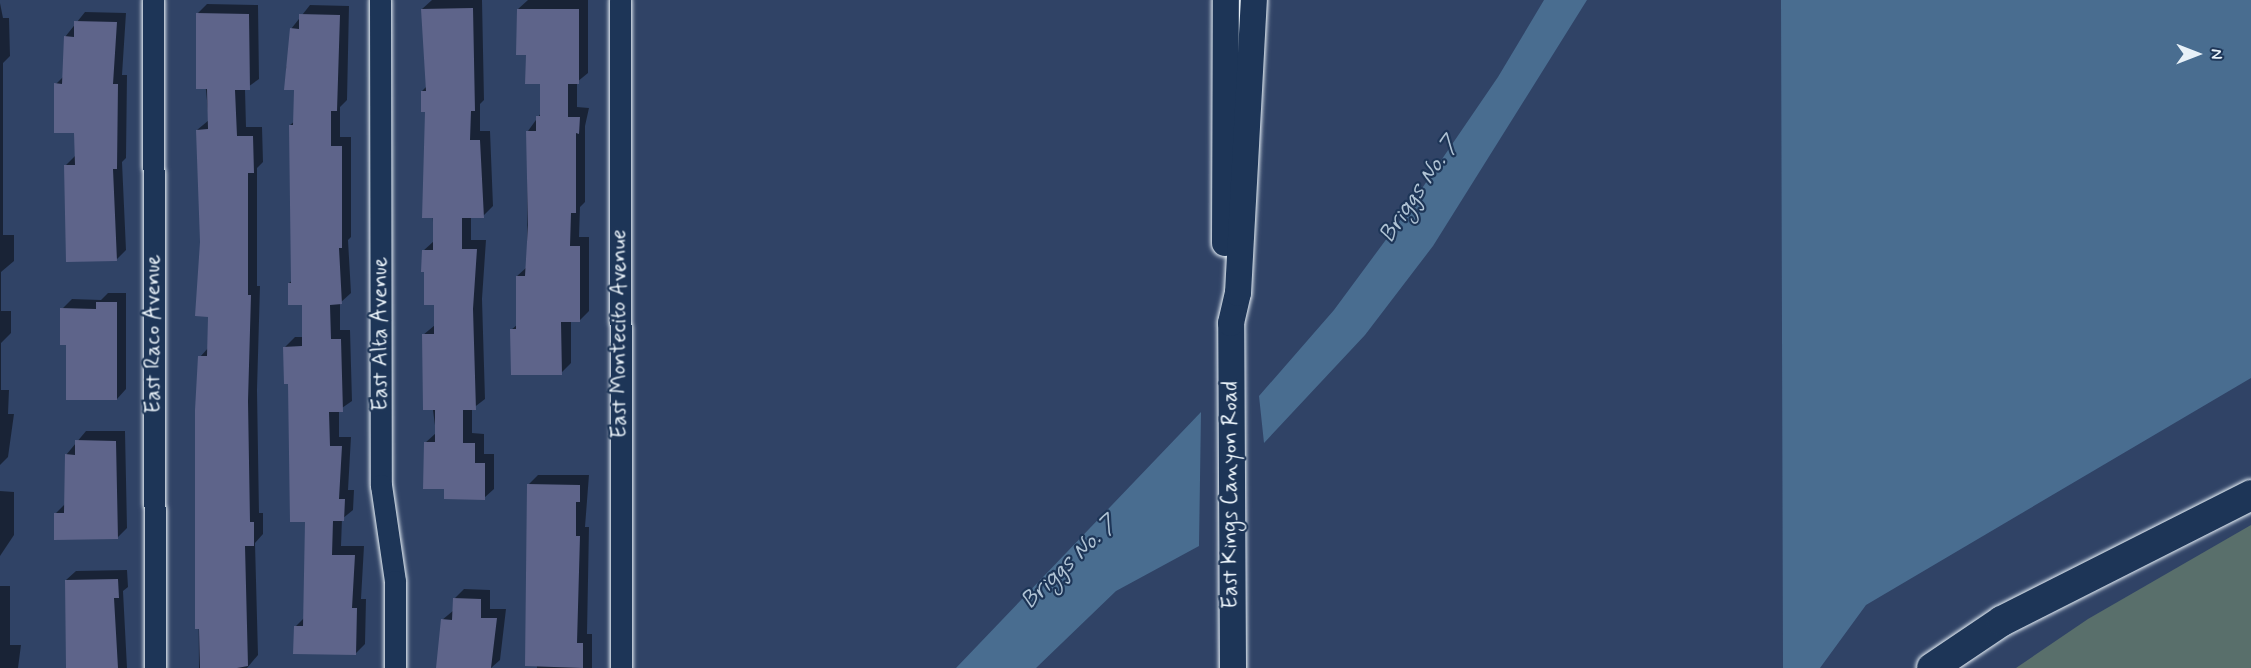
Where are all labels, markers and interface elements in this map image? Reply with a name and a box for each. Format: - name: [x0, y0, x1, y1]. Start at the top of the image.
- north arrow: [2167, 24, 2227, 84]
- text: N: [2205, 49, 2226, 59]
- water label: Briggs No. 7: [1373, 131, 1465, 249]
- street label: East Montecito Avenue: [607, 228, 633, 440]
- street label: East Raco Avenue: [141, 253, 167, 415]
- street label: East Alta Avenue: [368, 255, 394, 413]
- street label: East Kings Canyon Road: [1218, 384, 1244, 606]
- water label: Briggs No. 7: [1015, 510, 1123, 616]

